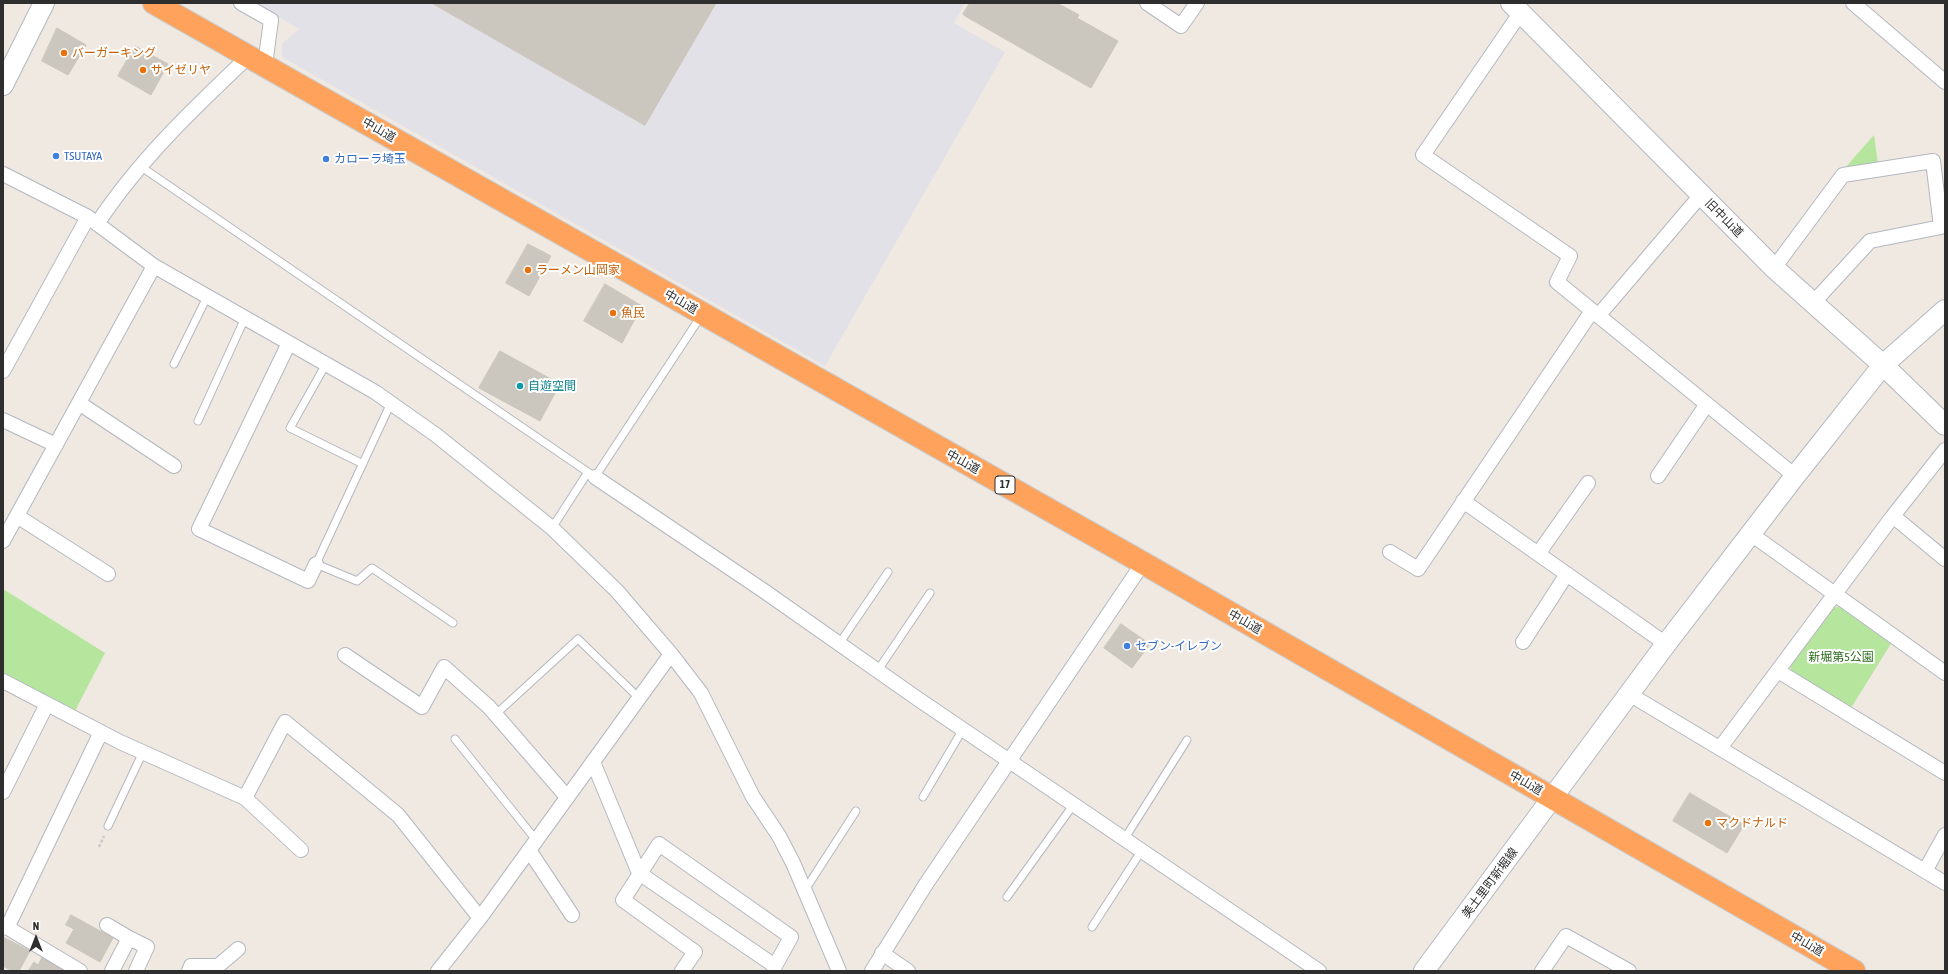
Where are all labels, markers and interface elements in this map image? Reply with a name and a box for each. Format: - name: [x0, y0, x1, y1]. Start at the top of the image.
- place label: バーガーキング: [72, 46, 156, 60]
- marker: バーガーキング: [59, 48, 69, 58]
- place label: サイゼリヤ: [151, 63, 211, 77]
- marker: サイゼリヤ: [138, 65, 148, 75]
- street label: 中山道: [360, 115, 398, 145]
- place label: TSUTAYA: [64, 149, 102, 163]
- marker: TSUTAYA: [51, 151, 61, 161]
- place label: カローラ埼玉: [334, 152, 406, 166]
- marker: カローラ埼玉: [321, 154, 331, 164]
- street label: 旧中山道: [1702, 196, 1746, 240]
- place label: ラーメン山岡家: [536, 263, 620, 277]
- marker: ラーメン山岡家: [523, 265, 533, 275]
- street label: 中山道: [662, 287, 700, 317]
- place label: 魚民: [621, 306, 645, 320]
- marker: 魚民: [608, 308, 618, 318]
- place label: 自遊空間: [528, 379, 576, 393]
- marker: 自遊空間: [515, 381, 525, 391]
- street label: 中山道: [944, 447, 982, 477]
- road number: 17: [995, 476, 1015, 494]
- street label: 中山道: [1226, 607, 1264, 637]
- place label: セブン-イレブン: [1135, 639, 1222, 653]
- marker: セブン-イレブン: [1122, 641, 1132, 651]
- park label: 新堀第5公園: [1808, 650, 1874, 664]
- street label: 中山道: [1507, 768, 1545, 798]
- place label: マクドナルド: [1716, 816, 1788, 830]
- marker: マクドナルド: [1703, 818, 1713, 828]
- street label: 美土里町新堀線: [1459, 845, 1521, 921]
- north arrow: [16, 918, 56, 958]
- text: N: [33, 920, 39, 932]
- street label: 中山道: [1788, 929, 1826, 959]

